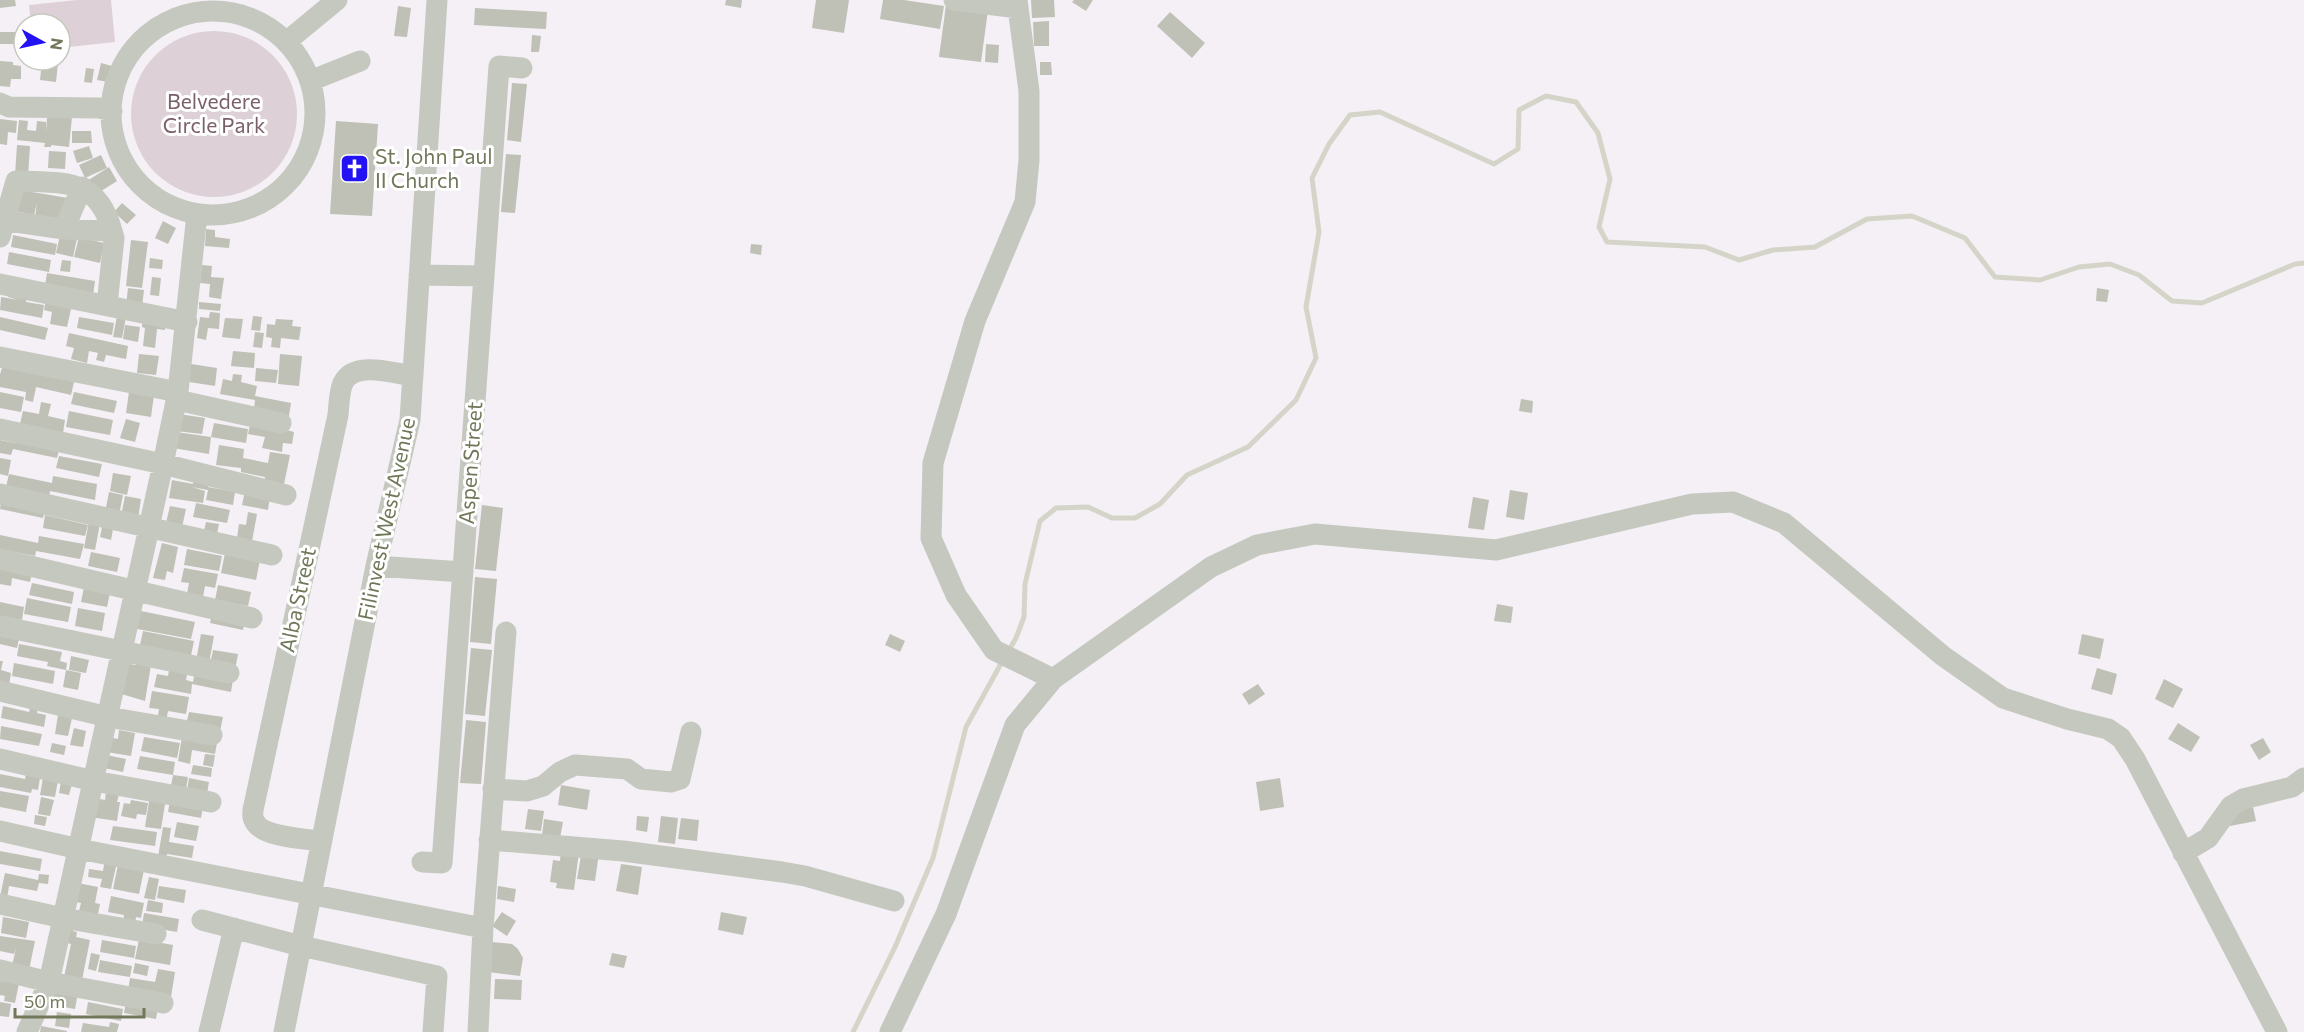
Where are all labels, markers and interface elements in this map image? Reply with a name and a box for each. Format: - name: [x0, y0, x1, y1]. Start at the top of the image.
- north arrow: [12, 12, 72, 72]
- text: N: [47, 37, 68, 51]
- park label: Belvedere Circle Park: [163, 88, 265, 137]
- place label: St. John Paul II Church: [375, 143, 493, 192]
- church icon: St. John Paul II Church: [338, 153, 370, 185]
- street label: Aspen Street: [453, 401, 486, 525]
- street label: Filinvest West Avenue: [352, 415, 419, 622]
- street label: Alba Street: [273, 545, 320, 654]
- scale bar: [15, 981, 144, 1019]
- text: 50 m: [24, 990, 65, 1012]

